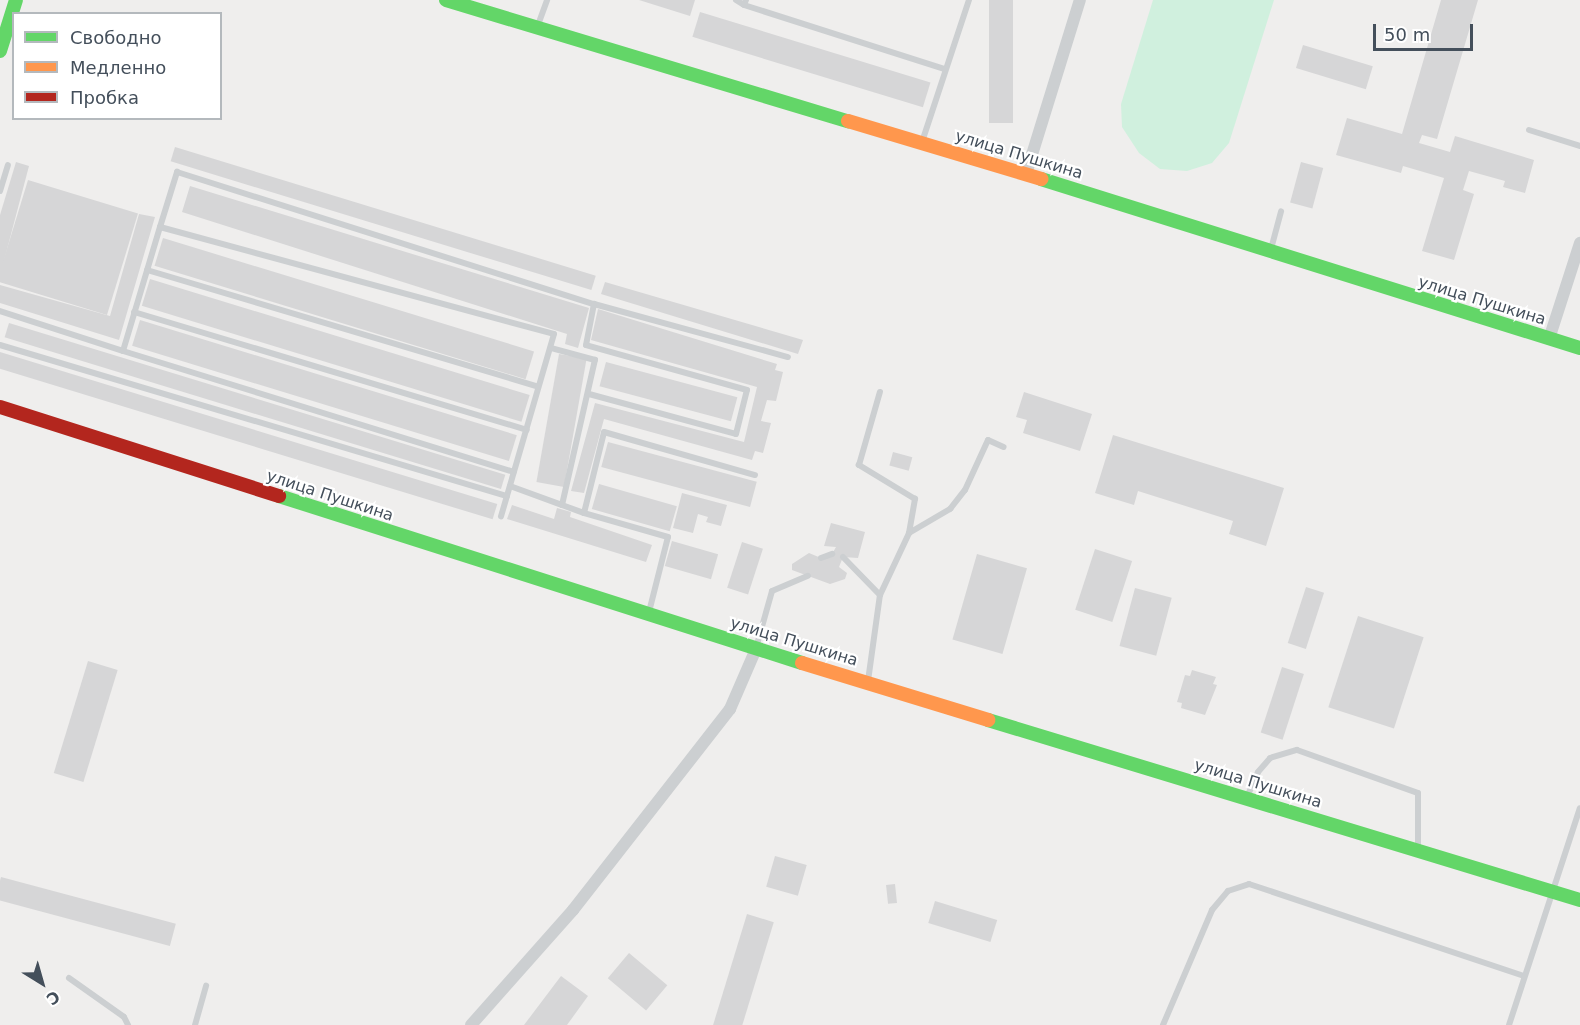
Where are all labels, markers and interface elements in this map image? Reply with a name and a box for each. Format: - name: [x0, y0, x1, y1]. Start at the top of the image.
- legend: [12, 12, 222, 120]
- scale bar: [1376, 12, 1476, 50]
- text: 50 m: [1384, 24, 1430, 45]
- text: Свободно: [70, 27, 162, 48]
- text: Медленно: [70, 57, 166, 78]
- text: Пробка: [70, 87, 139, 108]
- street label: улица Пушкина: [953, 126, 1085, 184]
- street label: улица Пушкина: [1416, 272, 1548, 330]
- street label: улица Пушкина: [264, 466, 396, 526]
- street label: улица Пушкина: [728, 613, 860, 671]
- street label: улица Пушкина: [1192, 755, 1324, 813]
- north arrow: [12, 953, 72, 1013]
- text: С: [43, 987, 64, 1009]

